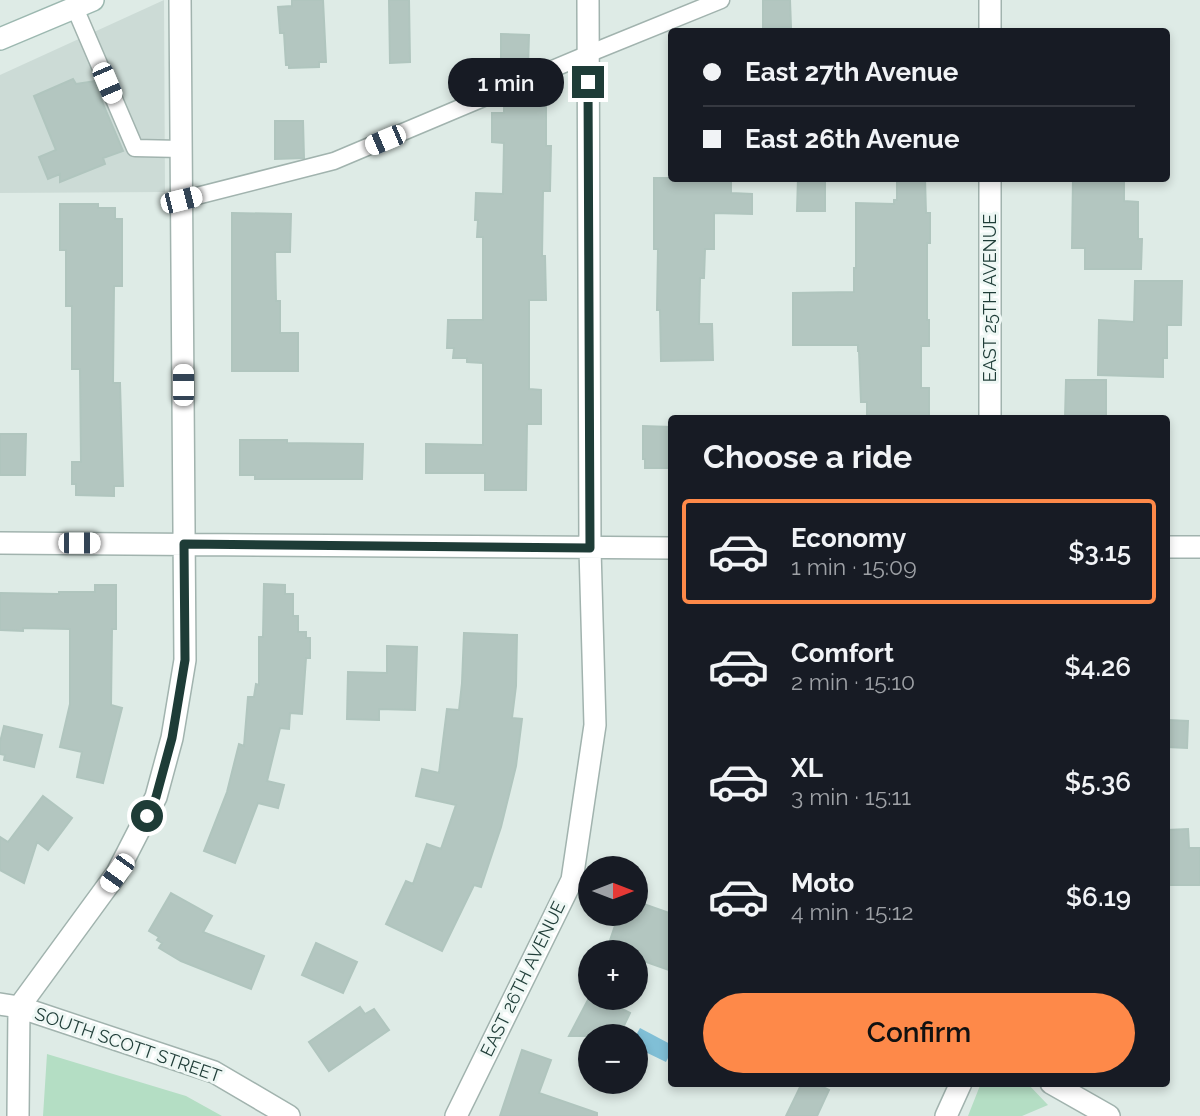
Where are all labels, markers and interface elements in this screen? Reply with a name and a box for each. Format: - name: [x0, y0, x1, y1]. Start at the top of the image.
- callout: 1 min: [448, 57, 564, 106]
- text: East 27th Avenue: [745, 57, 958, 87]
- car: [90, 60, 125, 106]
- route end: [572, 66, 604, 98]
- text: 1 min: [477, 69, 535, 96]
- car: [362, 122, 409, 158]
- text: East 26th Avenue: [745, 124, 960, 154]
- car: [159, 185, 204, 215]
- street label: EAST 25TH AVENUE: [979, 214, 1000, 382]
- car: [173, 364, 194, 406]
- text: Choose a ride: [703, 438, 912, 475]
- icon: car: [707, 520, 770, 583]
- text: Economy: [791, 523, 906, 553]
- car: [59, 533, 101, 554]
- text: $3.15: [1068, 537, 1131, 567]
- text: 1 min · 15:09: [791, 553, 917, 580]
- icon: car: [707, 635, 770, 698]
- text: Comfort: [791, 638, 894, 668]
- text: $4.26: [1064, 652, 1131, 682]
- text: 2 min · 15:10: [791, 668, 915, 695]
- icon: car: [707, 750, 770, 813]
- text: XL: [791, 753, 823, 783]
- text: $5.36: [1065, 767, 1131, 797]
- text: 3 min · 15:11: [791, 783, 911, 810]
- route start: [131, 800, 163, 832]
- car: [97, 850, 138, 896]
- north arrow: [578, 856, 648, 926]
- map controls: [578, 856, 648, 1094]
- icon: car: [707, 865, 770, 928]
- text: Moto: [791, 868, 854, 898]
- text: $6.19: [1066, 882, 1131, 912]
- street label: EAST 26TH AVENUE: [476, 898, 569, 1060]
- text: 4 min · 15:12: [791, 898, 914, 925]
- button: +: [578, 940, 648, 1010]
- button: Confirm: [703, 993, 1135, 1073]
- street label: SOUTH SCOTT STREET: [32, 1003, 224, 1086]
- button: −: [578, 1024, 648, 1094]

